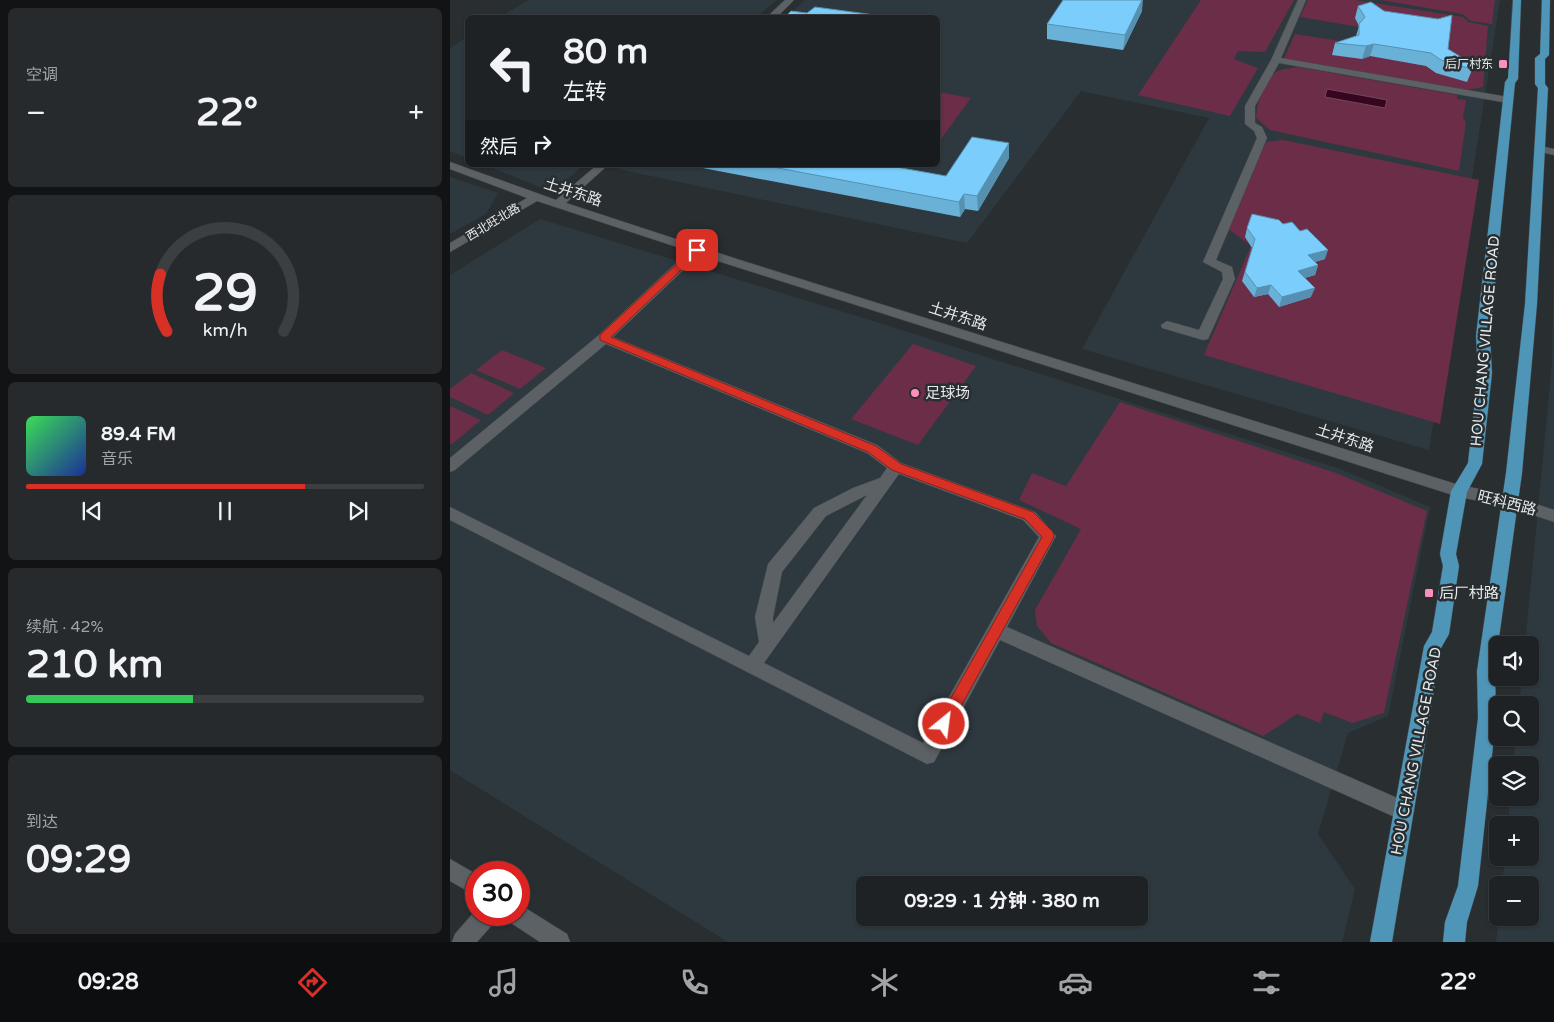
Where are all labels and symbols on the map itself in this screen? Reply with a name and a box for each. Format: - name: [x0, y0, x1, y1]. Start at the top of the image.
- place label: 后厂村东: [1445, 57, 1493, 71]
- marker: 后厂村东: [1497, 58, 1509, 70]
- street label: 土井东路: [542, 174, 604, 210]
- street label: 西北旺北路: [464, 201, 522, 243]
- pin: [676, 229, 718, 271]
- street label: HOU CHANG VILLAGE ROAD: [1467, 235, 1503, 447]
- street label: 土井东路: [927, 298, 989, 334]
- place label: 足球场: [925, 384, 970, 402]
- marker: 足球场: [909, 387, 921, 399]
- street label: 土井东路: [1314, 420, 1376, 456]
- street label: 旺科西路: [1476, 487, 1538, 519]
- place label: 后厂村路: [1439, 584, 1499, 602]
- marker: 后厂村路: [1423, 587, 1435, 599]
- street label: HOU CHANG VILLAGE ROAD: [1387, 645, 1445, 857]
- position arrow: [917, 697, 969, 749]
- speed limit sign: 30: [465, 861, 530, 926]

